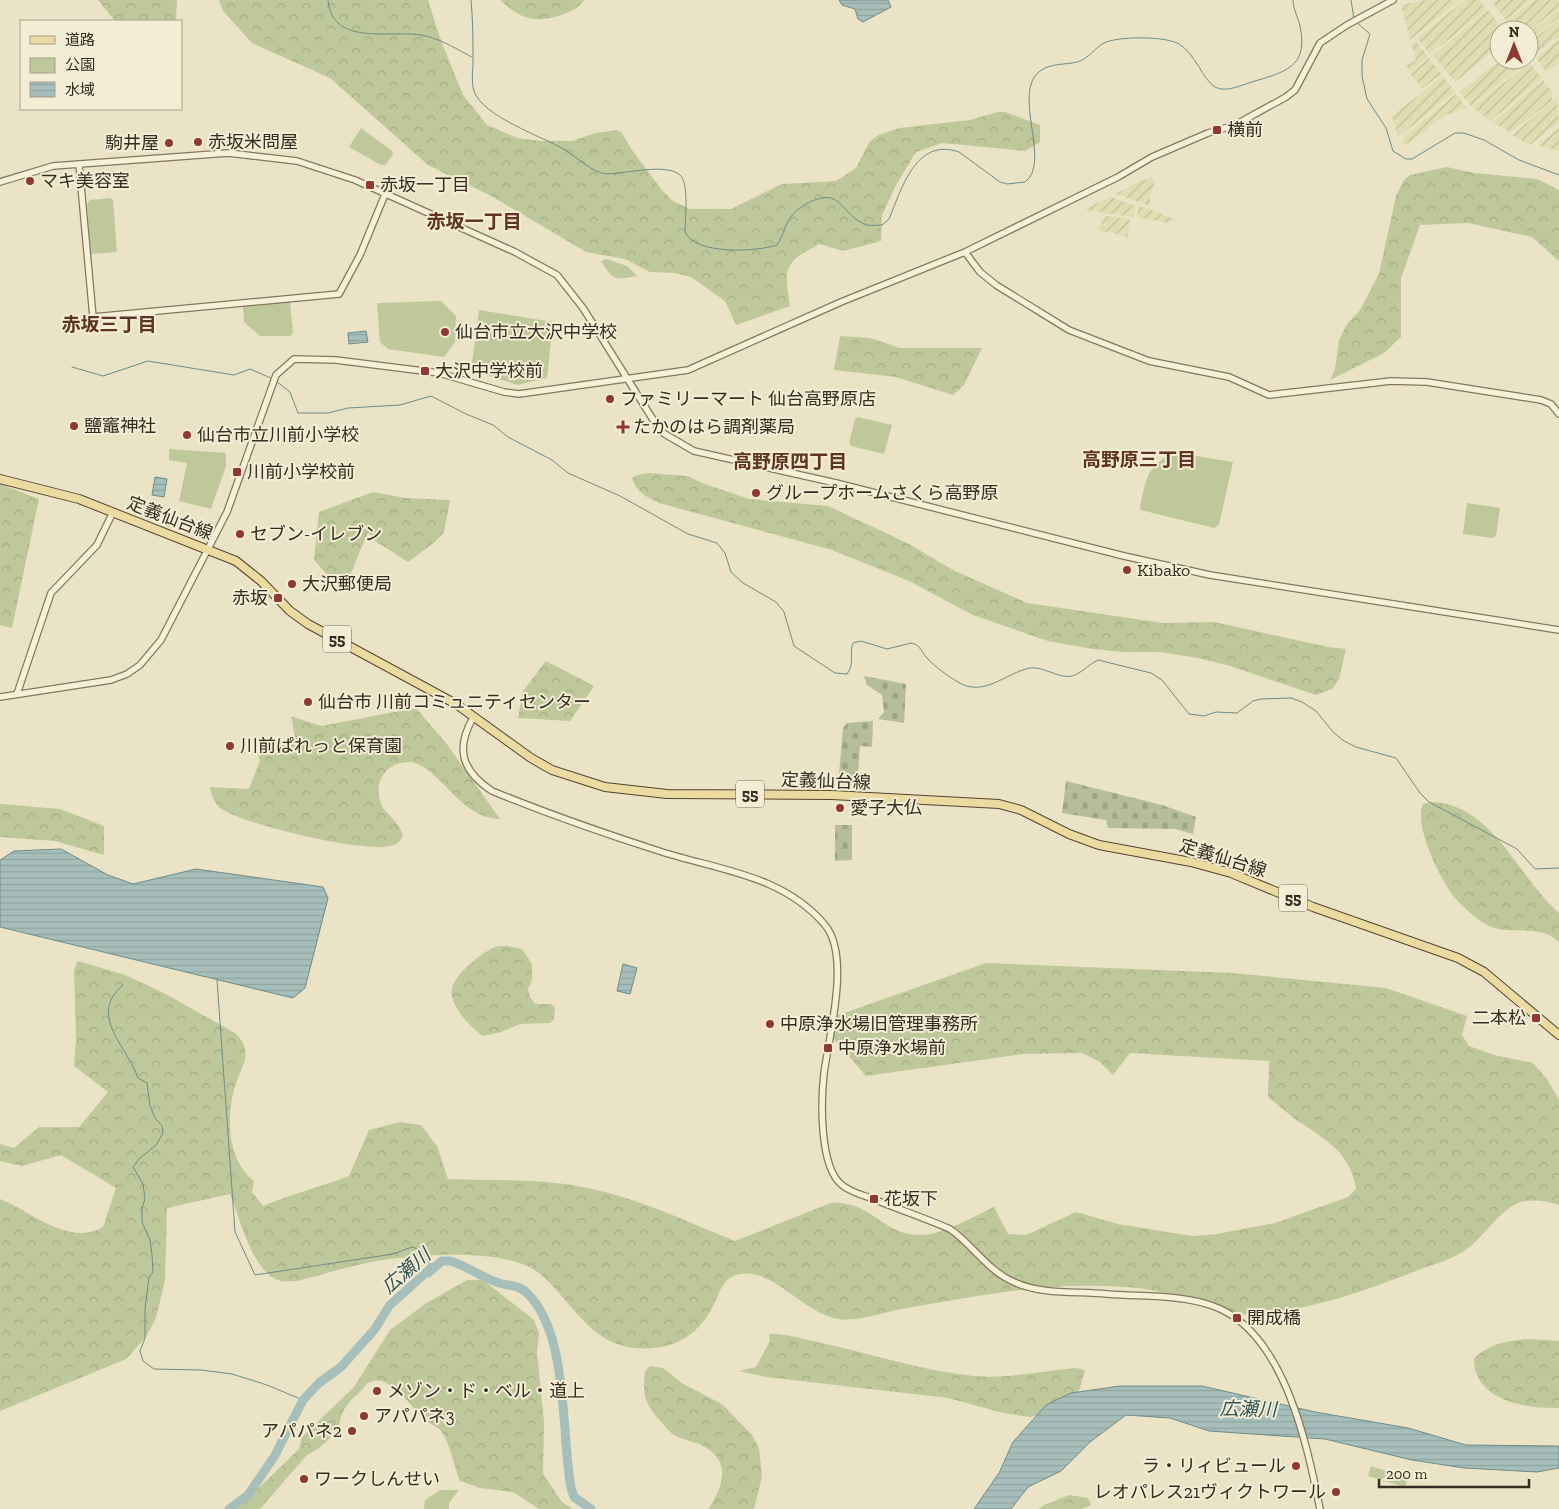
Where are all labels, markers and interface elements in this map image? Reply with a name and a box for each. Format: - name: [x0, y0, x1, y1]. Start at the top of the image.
- legend: [20, 20, 182, 110]
- north arrow: [1489, 20, 1539, 70]
- text: N: [1509, 24, 1520, 41]
- text: 道路: [65, 31, 95, 49]
- text: 公園: [65, 56, 95, 74]
- text: 水域: [65, 81, 95, 99]
- place label: 横前: [1227, 119, 1263, 141]
- marker: 横前: [1211, 124, 1223, 136]
- place label: 赤坂米問屋: [208, 131, 298, 153]
- place label: 駒井屋: [105, 132, 159, 154]
- marker: 赤坂米問屋: [192, 136, 204, 148]
- marker: 駒井屋: [163, 137, 175, 149]
- place label: マキ美容室: [40, 170, 130, 192]
- place label: 赤坂一丁目: [380, 174, 470, 196]
- marker: マキ美容室: [24, 175, 36, 187]
- marker: 赤坂一丁目: [364, 179, 376, 191]
- district label: 赤坂一丁目: [426, 210, 522, 233]
- district label: 赤坂三丁目: [61, 313, 157, 336]
- place label: 仙台市立大沢中学校: [455, 321, 617, 343]
- marker: 仙台市立大沢中学校: [439, 326, 451, 338]
- place label: 大沢中学校前: [435, 360, 543, 382]
- marker: 大沢中学校前: [419, 365, 431, 377]
- place label: ファミリーマート 仙台高野原店: [620, 388, 876, 410]
- marker: ファミリーマート 仙台高野原店: [604, 393, 616, 405]
- place label: 鹽竈神社: [84, 415, 156, 437]
- place label: たかのはら調剤薬局: [633, 416, 795, 438]
- marker: 鹽竈神社: [68, 420, 80, 432]
- marker: たかのはら調剤薬局: [617, 421, 629, 433]
- place label: 仙台市立川前小学校: [197, 424, 359, 446]
- marker: 仙台市立川前小学校: [181, 429, 193, 441]
- district label: 高野原三丁目: [1082, 448, 1196, 471]
- district label: 高野原四丁目: [733, 450, 847, 473]
- place label: 川前小学校前: [247, 461, 355, 483]
- marker: 川前小学校前: [231, 466, 243, 478]
- place label: グループホームさくら高野原: [766, 482, 998, 504]
- marker: グループホームさくら高野原: [750, 487, 762, 499]
- street label: 定義仙台線: [124, 492, 216, 544]
- place label: セブン-イレブン: [250, 523, 382, 545]
- marker: セブン-イレブン: [234, 528, 246, 540]
- place label: Kibako: [1137, 559, 1190, 581]
- marker: Kibako: [1121, 564, 1133, 576]
- place label: 大沢郵便局: [302, 573, 392, 595]
- marker: 大沢郵便局: [286, 578, 298, 590]
- place label: 赤坂: [232, 587, 268, 609]
- marker: 赤坂: [272, 592, 284, 604]
- road number: 55: [323, 626, 351, 652]
- place label: 仙台市 川前コミュニティセンター: [318, 691, 591, 713]
- marker: 仙台市 川前コミュニティセンター: [302, 696, 314, 708]
- place label: 川前ぱれっと保育園: [240, 735, 402, 757]
- marker: 川前ぱれっと保育園: [224, 740, 236, 752]
- street label: 定義仙台線: [781, 768, 871, 794]
- road number: 55: [736, 781, 764, 808]
- place label: 愛子大仏: [850, 797, 922, 819]
- marker: 愛子大仏: [834, 802, 846, 814]
- street label: 定義仙台線: [1177, 834, 1269, 882]
- road number: 55: [1279, 884, 1307, 911]
- place label: 二本松: [1472, 1007, 1526, 1029]
- marker: 二本松: [1530, 1012, 1542, 1024]
- place label: 中原浄水場旧管理事務所: [780, 1013, 978, 1035]
- marker: 中原浄水場旧管理事務所: [764, 1018, 776, 1030]
- place label: 中原浄水場前: [838, 1037, 946, 1059]
- marker: 中原浄水場前: [822, 1042, 834, 1054]
- place label: 花坂下: [884, 1188, 938, 1210]
- marker: 花坂下: [868, 1193, 880, 1205]
- water label: 広瀬川: [377, 1242, 437, 1298]
- place label: 開成橋: [1247, 1307, 1301, 1329]
- marker: 開成橋: [1231, 1312, 1243, 1324]
- place label: メゾン・ド・ベル・道上: [387, 1380, 585, 1402]
- marker: メゾン・ド・ベル・道上: [371, 1385, 383, 1397]
- water label: 広瀬川: [1219, 1397, 1279, 1421]
- place label: アパパネ3: [374, 1405, 455, 1427]
- marker: アパパネ3: [358, 1410, 370, 1422]
- place label: アパパネ2: [261, 1420, 342, 1442]
- marker: アパパネ2: [346, 1425, 358, 1437]
- place label: ラ・リィビュール: [1142, 1455, 1286, 1477]
- scale bar: [1379, 1456, 1529, 1488]
- marker: ラ・リィビュール: [1290, 1460, 1302, 1472]
- text: 200 m: [1386, 1465, 1427, 1483]
- place label: ワークしんせい: [314, 1468, 440, 1490]
- marker: ワークしんせい: [298, 1473, 310, 1485]
- place label: レオパレス21ヴィクトワール: [1094, 1481, 1326, 1503]
- marker: レオパレス21ヴィクトワール: [1330, 1486, 1342, 1498]

